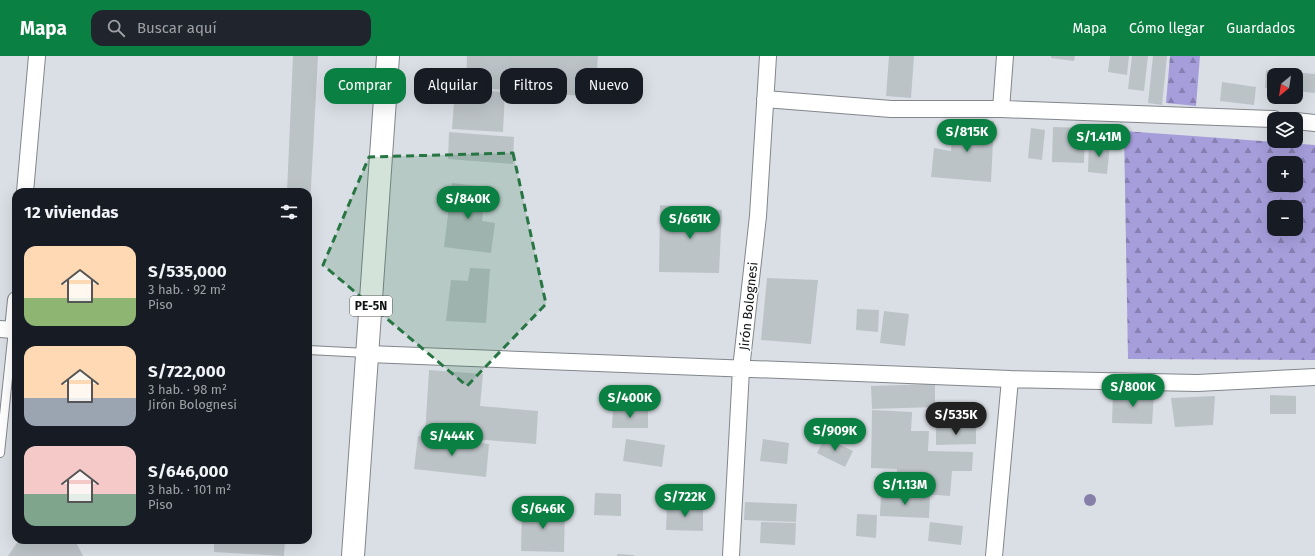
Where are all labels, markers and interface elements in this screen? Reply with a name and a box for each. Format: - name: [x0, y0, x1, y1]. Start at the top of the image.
- search box: [91, 10, 371, 46]
- text: Mapa: [20, 17, 67, 40]
- icon: search: [105, 17, 127, 39]
- text: Buscar aquí: [137, 19, 217, 37]
- text: Mapa: [1073, 20, 1107, 37]
- text: Cómo llegar: [1129, 20, 1204, 37]
- text: Guardados: [1226, 20, 1295, 37]
- chip: Comprar: [324, 68, 406, 104]
- chip: Alquilar: [414, 68, 492, 104]
- chip: Filtros: [500, 68, 567, 104]
- chip: Nuevo: [575, 68, 643, 104]
- north arrow: [1267, 68, 1303, 104]
- map controls: [1267, 68, 1303, 236]
- button: layers: [1267, 112, 1303, 148]
- pin: S/815K: [934, 119, 1000, 153]
- text: S/815K: [946, 124, 988, 139]
- pin: S/1.41M: [1062, 124, 1136, 158]
- text: S/1.41M: [1077, 129, 1121, 144]
- button: +: [1267, 156, 1303, 192]
- pin: S/840K: [435, 186, 501, 220]
- text: S/840K: [446, 191, 490, 206]
- button: −: [1267, 200, 1303, 236]
- icon: filters: [278, 201, 300, 223]
- text: 12 viviendas: [24, 202, 119, 223]
- pin: S/661K: [657, 206, 723, 240]
- text: S/661K: [669, 211, 711, 226]
- text: S/535,000: [148, 261, 227, 282]
- street label: Jirón Bolognesi: [736, 261, 761, 351]
- icon: home: [56, 262, 104, 310]
- text: 3 hab. · 92 m²: [148, 282, 226, 297]
- road number: PE-5N: [350, 296, 392, 316]
- text: Piso: [148, 297, 173, 312]
- text: S/722,000: [148, 361, 226, 382]
- icon: home: [56, 362, 104, 410]
- pin: S/800K: [1100, 374, 1166, 408]
- text: S/800K: [1111, 379, 1155, 394]
- text: 3 hab. · 98 m²: [148, 382, 227, 397]
- pin: S/400K: [597, 385, 663, 419]
- text: S/400K: [608, 390, 652, 405]
- text: Jirón Bolognesi: [148, 397, 237, 412]
- pin: S/535K: [923, 402, 989, 436]
- text: S/535K: [935, 407, 977, 422]
- pin: S/909K: [802, 418, 868, 452]
- pin: S/444K: [419, 423, 485, 457]
- text: S/909K: [813, 423, 857, 438]
- text: S/444K: [430, 428, 474, 443]
- text: S/646,000: [148, 461, 229, 482]
- icon: home: [56, 462, 104, 510]
- pin: S/1.13M: [868, 472, 942, 506]
- text: S/1.13M: [883, 477, 927, 492]
- text: 3 hab. · 101 m²: [148, 482, 231, 497]
- pin: S/722K: [652, 484, 718, 518]
- text: S/722K: [664, 489, 706, 504]
- pin: S/646K: [510, 496, 576, 530]
- text: Piso: [148, 497, 173, 512]
- text: S/646K: [521, 501, 565, 516]

